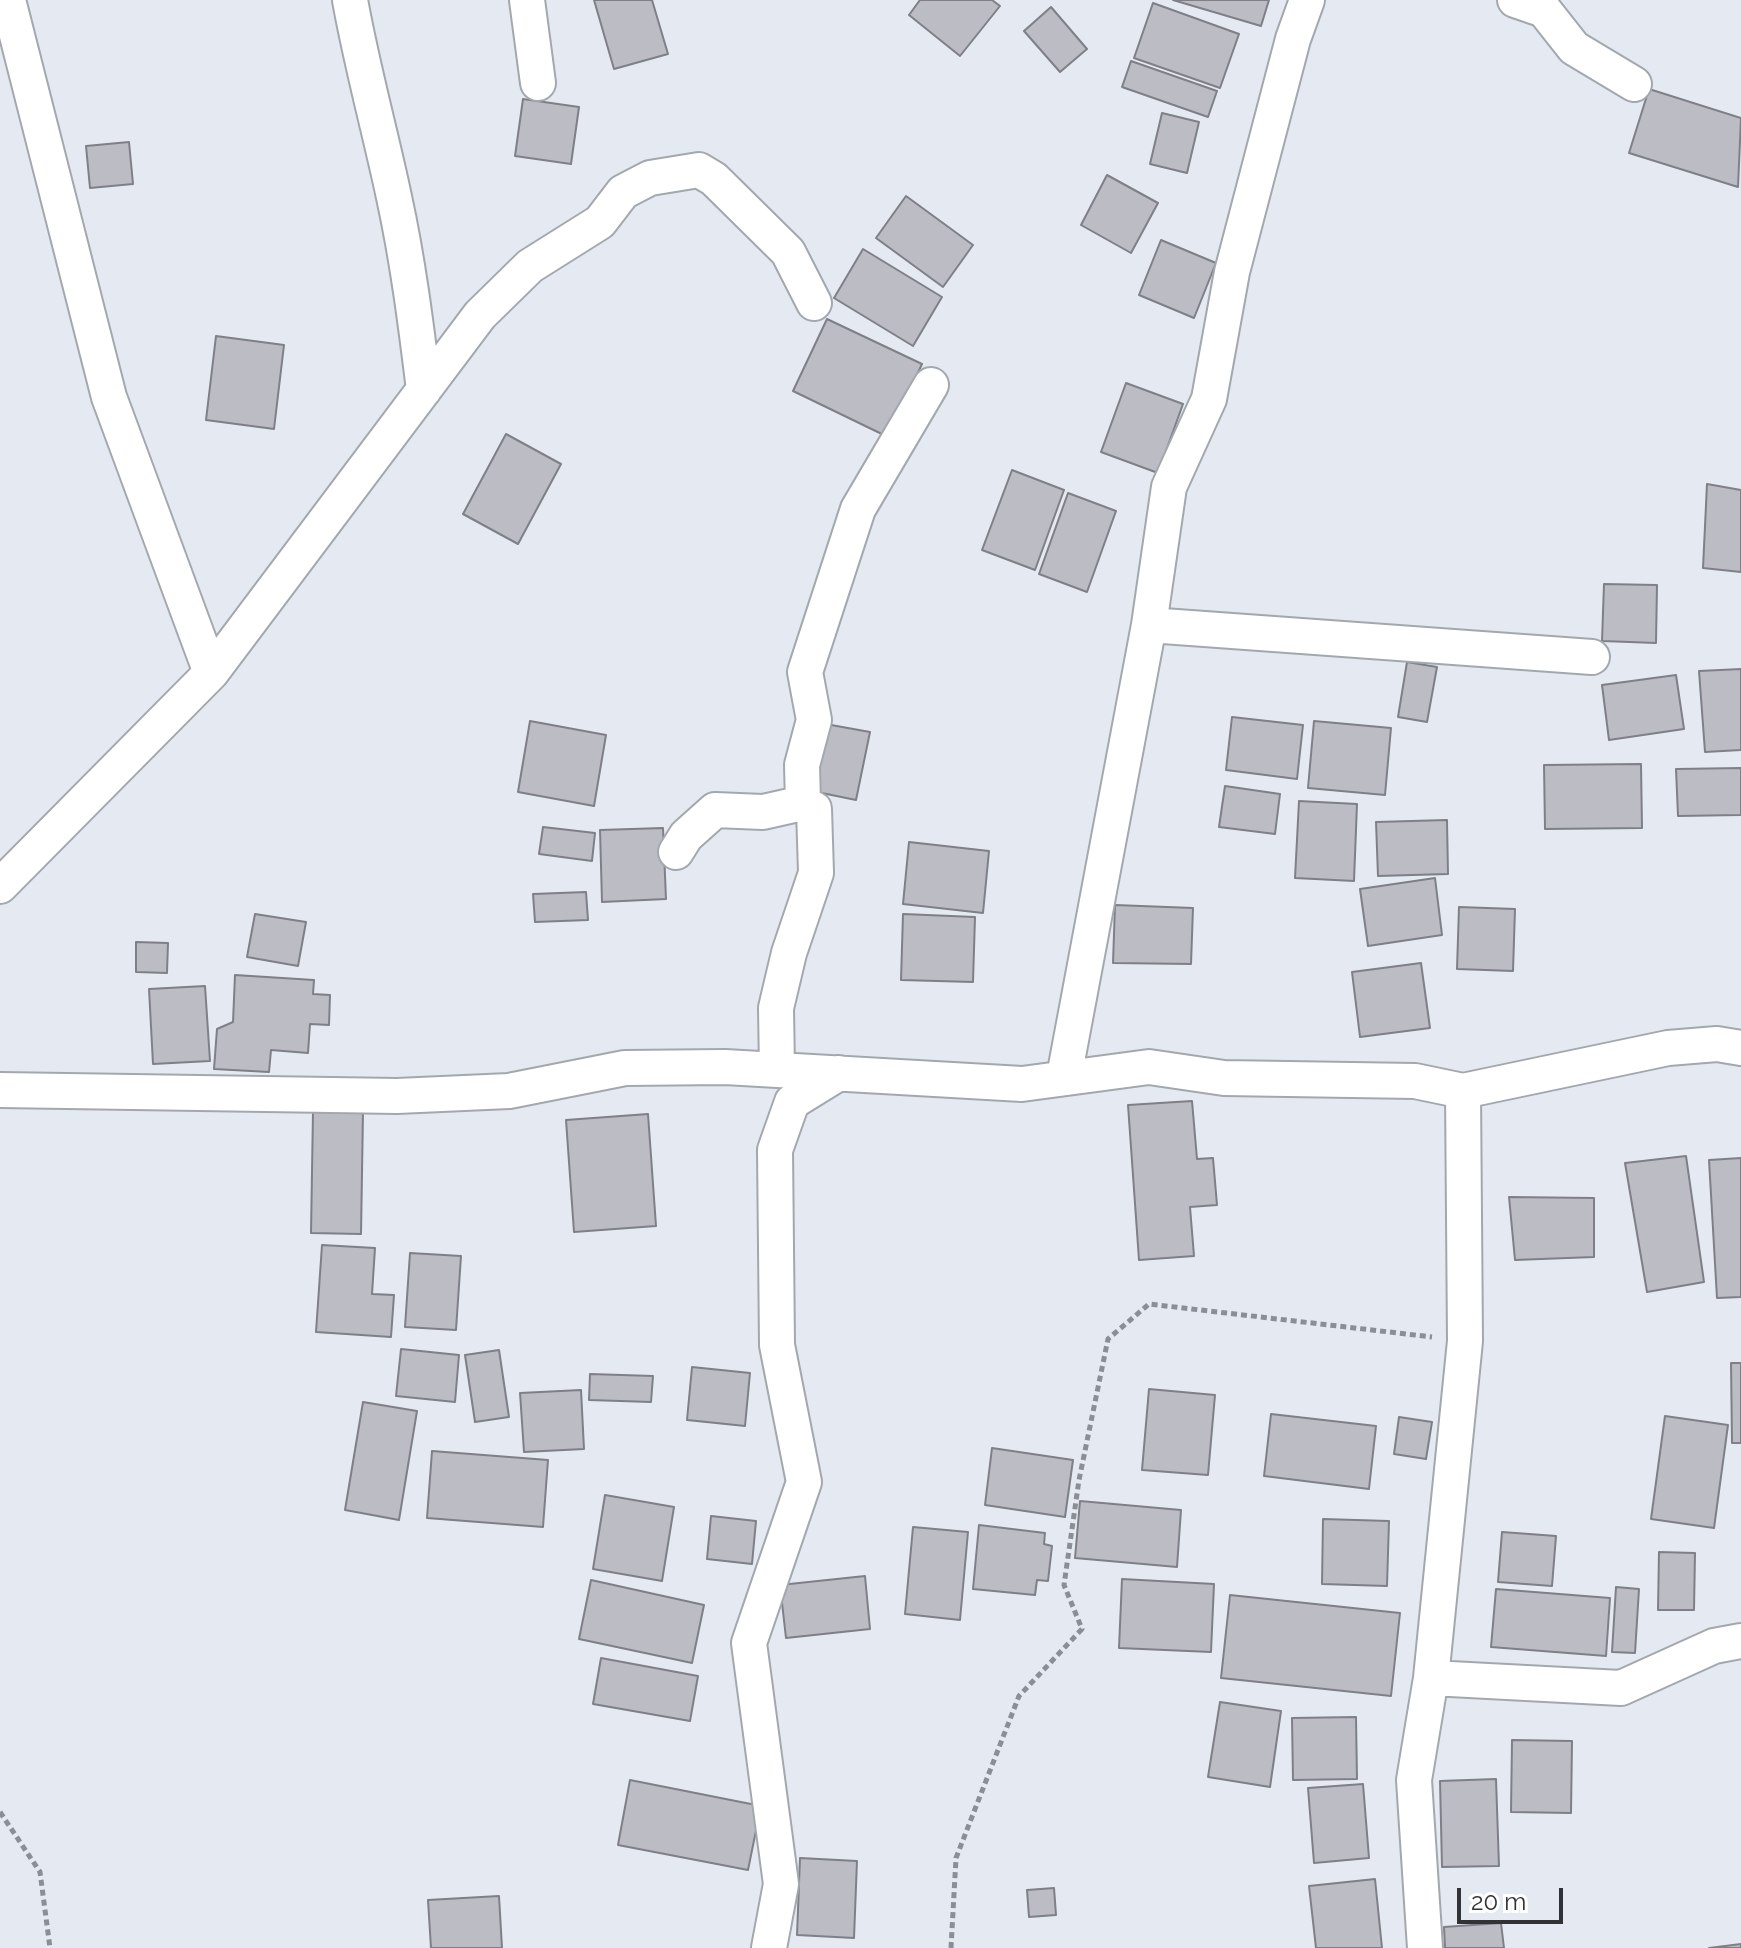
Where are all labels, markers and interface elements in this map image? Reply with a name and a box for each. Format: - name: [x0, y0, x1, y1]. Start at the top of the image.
- scale bar: [1461, 1872, 1567, 1922]
- text: 20 m: [1471, 1887, 1526, 1916]

